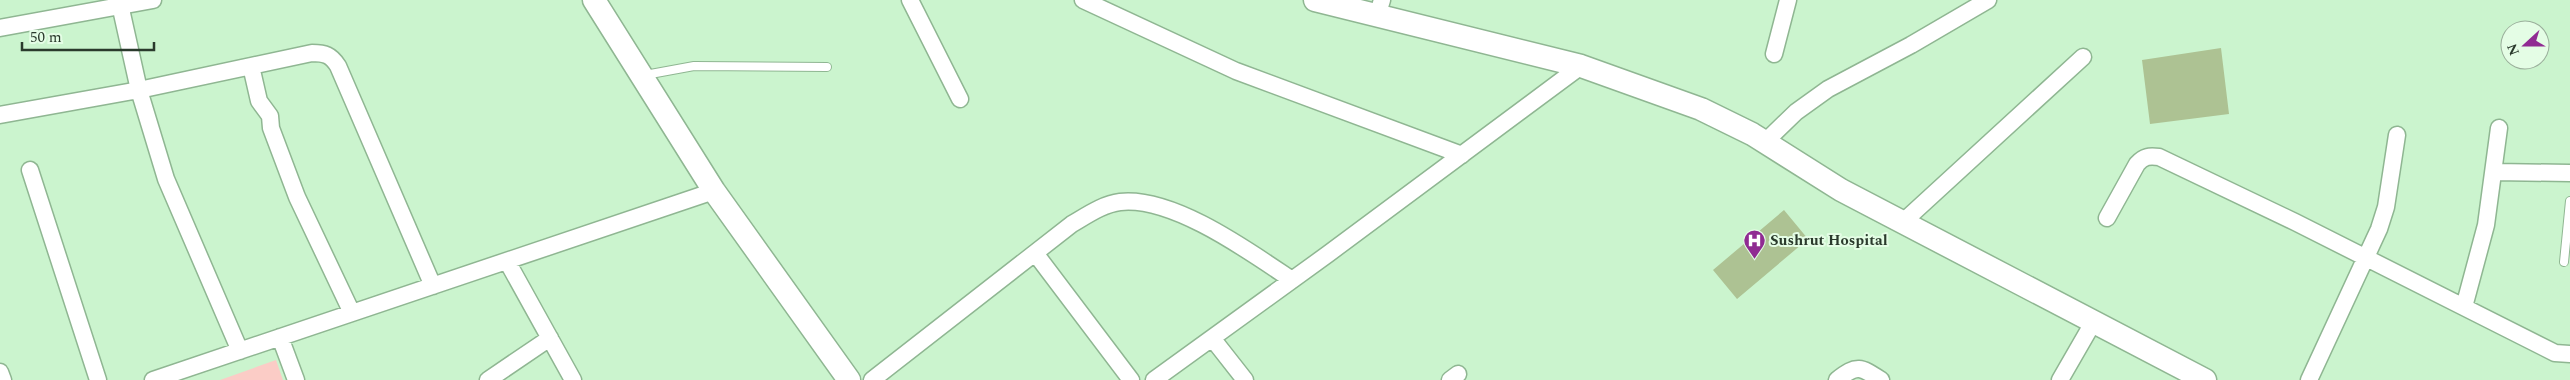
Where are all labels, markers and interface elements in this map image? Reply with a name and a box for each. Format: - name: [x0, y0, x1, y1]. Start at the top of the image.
- scale bar: [22, 20, 155, 52]
- north arrow: [2500, 20, 2550, 70]
- text: 50 m: [30, 26, 62, 49]
- text: N: [2501, 40, 2525, 59]
- hospital icon: Sushrut Hospital: [1742, 228, 1766, 259]
- place label: Sushrut Hospital: [1770, 229, 1888, 252]

